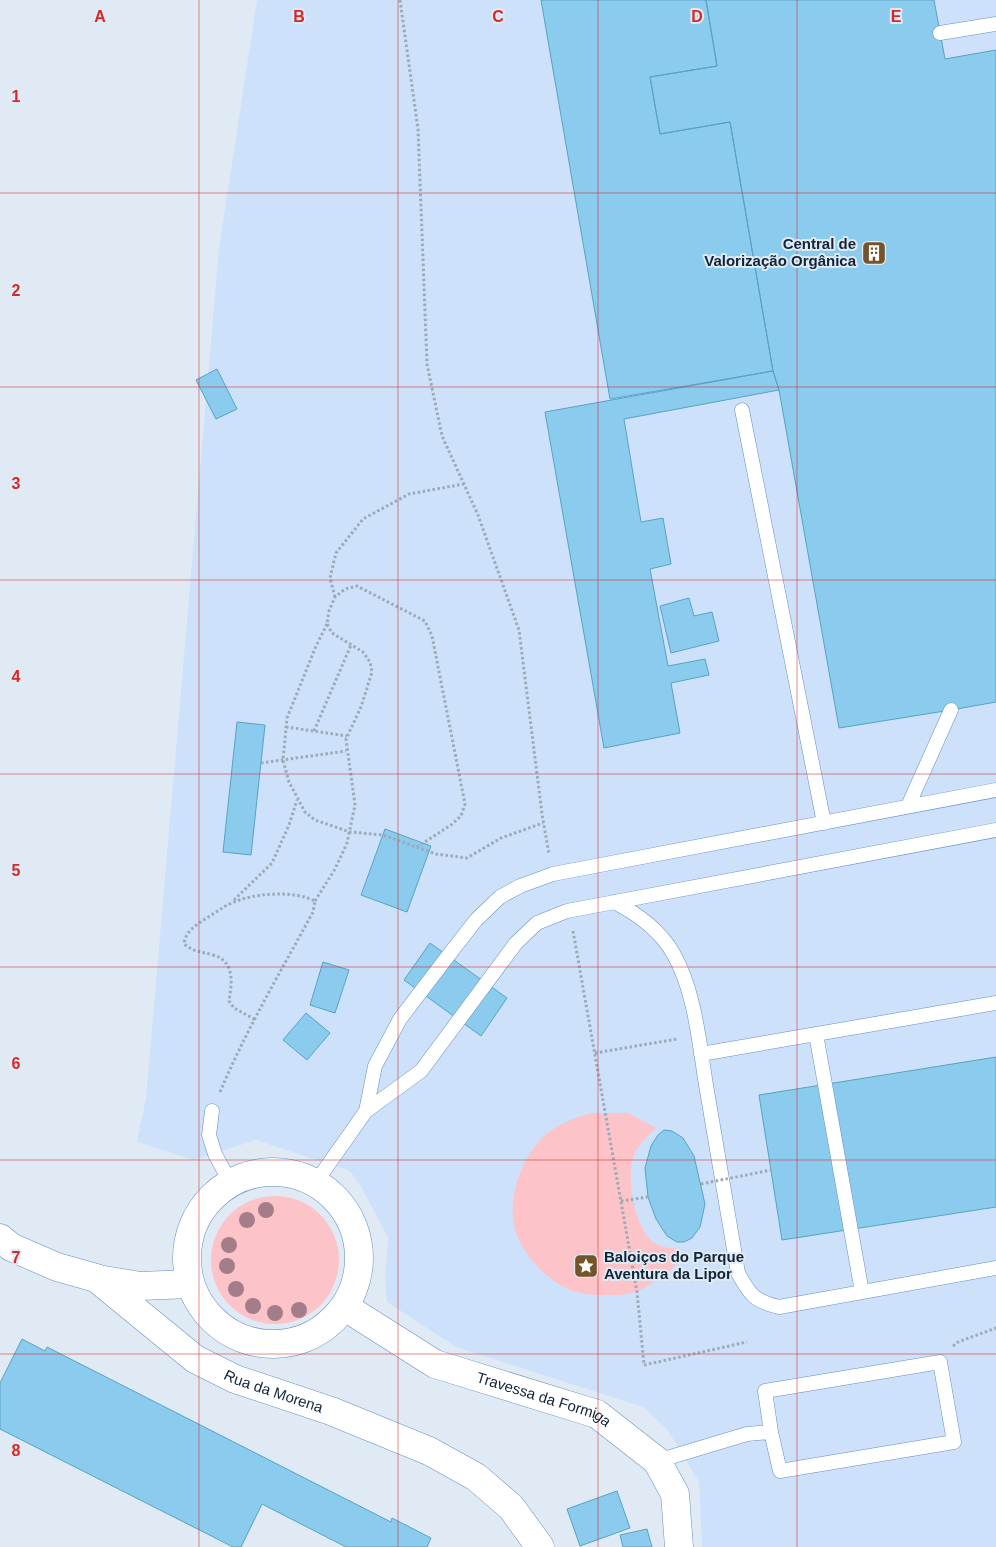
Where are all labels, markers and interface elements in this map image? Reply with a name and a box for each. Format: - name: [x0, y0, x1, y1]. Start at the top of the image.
- text: A: [94, 8, 106, 25]
- text: B: [293, 8, 305, 25]
- text: C: [492, 8, 504, 25]
- text: D: [691, 8, 703, 25]
- text: E: [891, 8, 902, 25]
- text: 1: [12, 88, 21, 105]
- place label: Central de Valorização Orgânica: [704, 235, 857, 269]
- building icon: Central de Valorização Orgânica: [861, 240, 887, 266]
- text: 2: [12, 282, 21, 299]
- text: 3: [12, 475, 21, 492]
- text: 4: [12, 668, 21, 685]
- text: 5: [12, 862, 21, 879]
- text: 6: [12, 1055, 21, 1072]
- place label: Baloiços do Parque Aventura da Lipor: [604, 1248, 744, 1282]
- text: 7: [12, 1249, 21, 1266]
- place icon: Baloiços do Parque Aventura da Lipor: [573, 1253, 599, 1279]
- street label: Rua da Morena: [221, 1366, 326, 1416]
- street label: Travessa da Formiga: [475, 1368, 615, 1430]
- text: 8: [12, 1442, 21, 1459]

